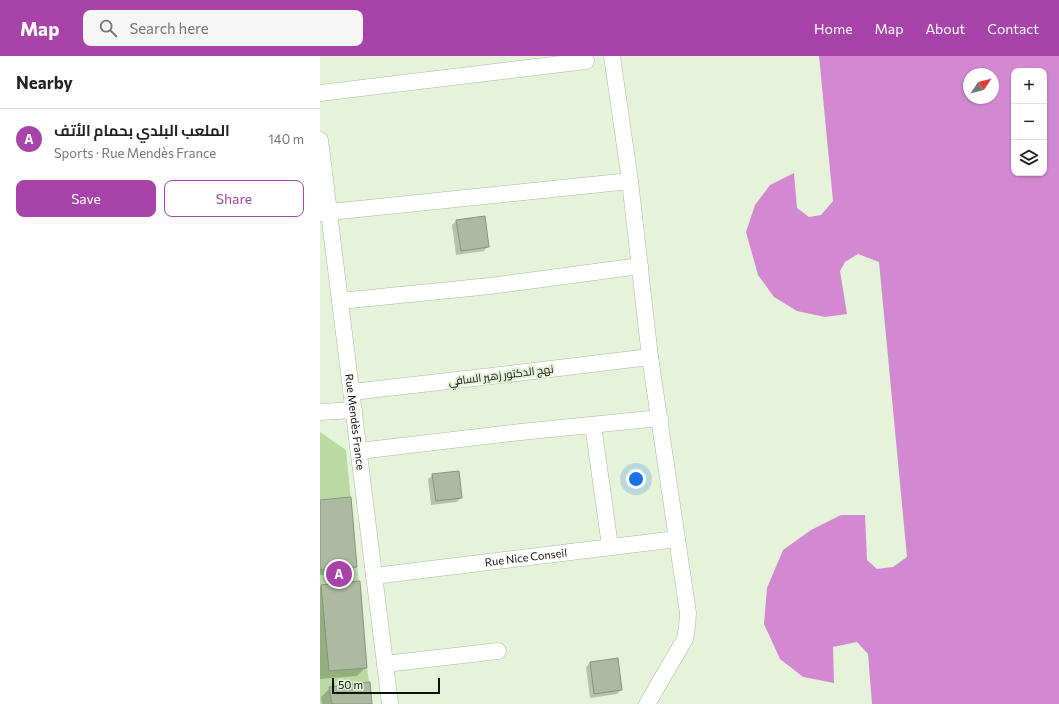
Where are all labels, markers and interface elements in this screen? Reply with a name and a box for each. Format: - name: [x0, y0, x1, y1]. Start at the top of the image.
- search box: [83, 10, 363, 46]
- text: Map: [20, 17, 59, 40]
- icon: search: [97, 17, 119, 39]
- text: Search here: [129, 19, 209, 37]
- text: Home: [814, 20, 853, 37]
- text: Map: [875, 20, 903, 37]
- text: About: [925, 20, 965, 37]
- text: Contact: [987, 20, 1039, 37]
- north arrow: [963, 68, 999, 104]
- map controls: [1011, 68, 1047, 176]
- button: +: [1011, 68, 1047, 104]
- text: Nearby: [16, 72, 73, 93]
- button: −: [1011, 104, 1047, 140]
- text: الملعب البلدي بحمام الأتف: [54, 121, 230, 139]
- text: A: [24, 131, 34, 147]
- text: 140 m: [268, 131, 304, 147]
- button: layers: [1011, 140, 1047, 176]
- text: Sports · Rue Mendès France: [54, 145, 216, 161]
- button: Save: [16, 180, 156, 217]
- button: Share: [164, 180, 304, 217]
- street label: نهج الدكتور زهير السافي: [448, 362, 555, 390]
- street label: Rue Mendès France: [343, 373, 368, 471]
- your location: [626, 469, 646, 489]
- street label: Rue Nice Conseil: [484, 545, 568, 568]
- pin: A: [326, 559, 352, 589]
- scale bar: [332, 676, 440, 695]
- text: 50 m: [338, 678, 363, 691]

